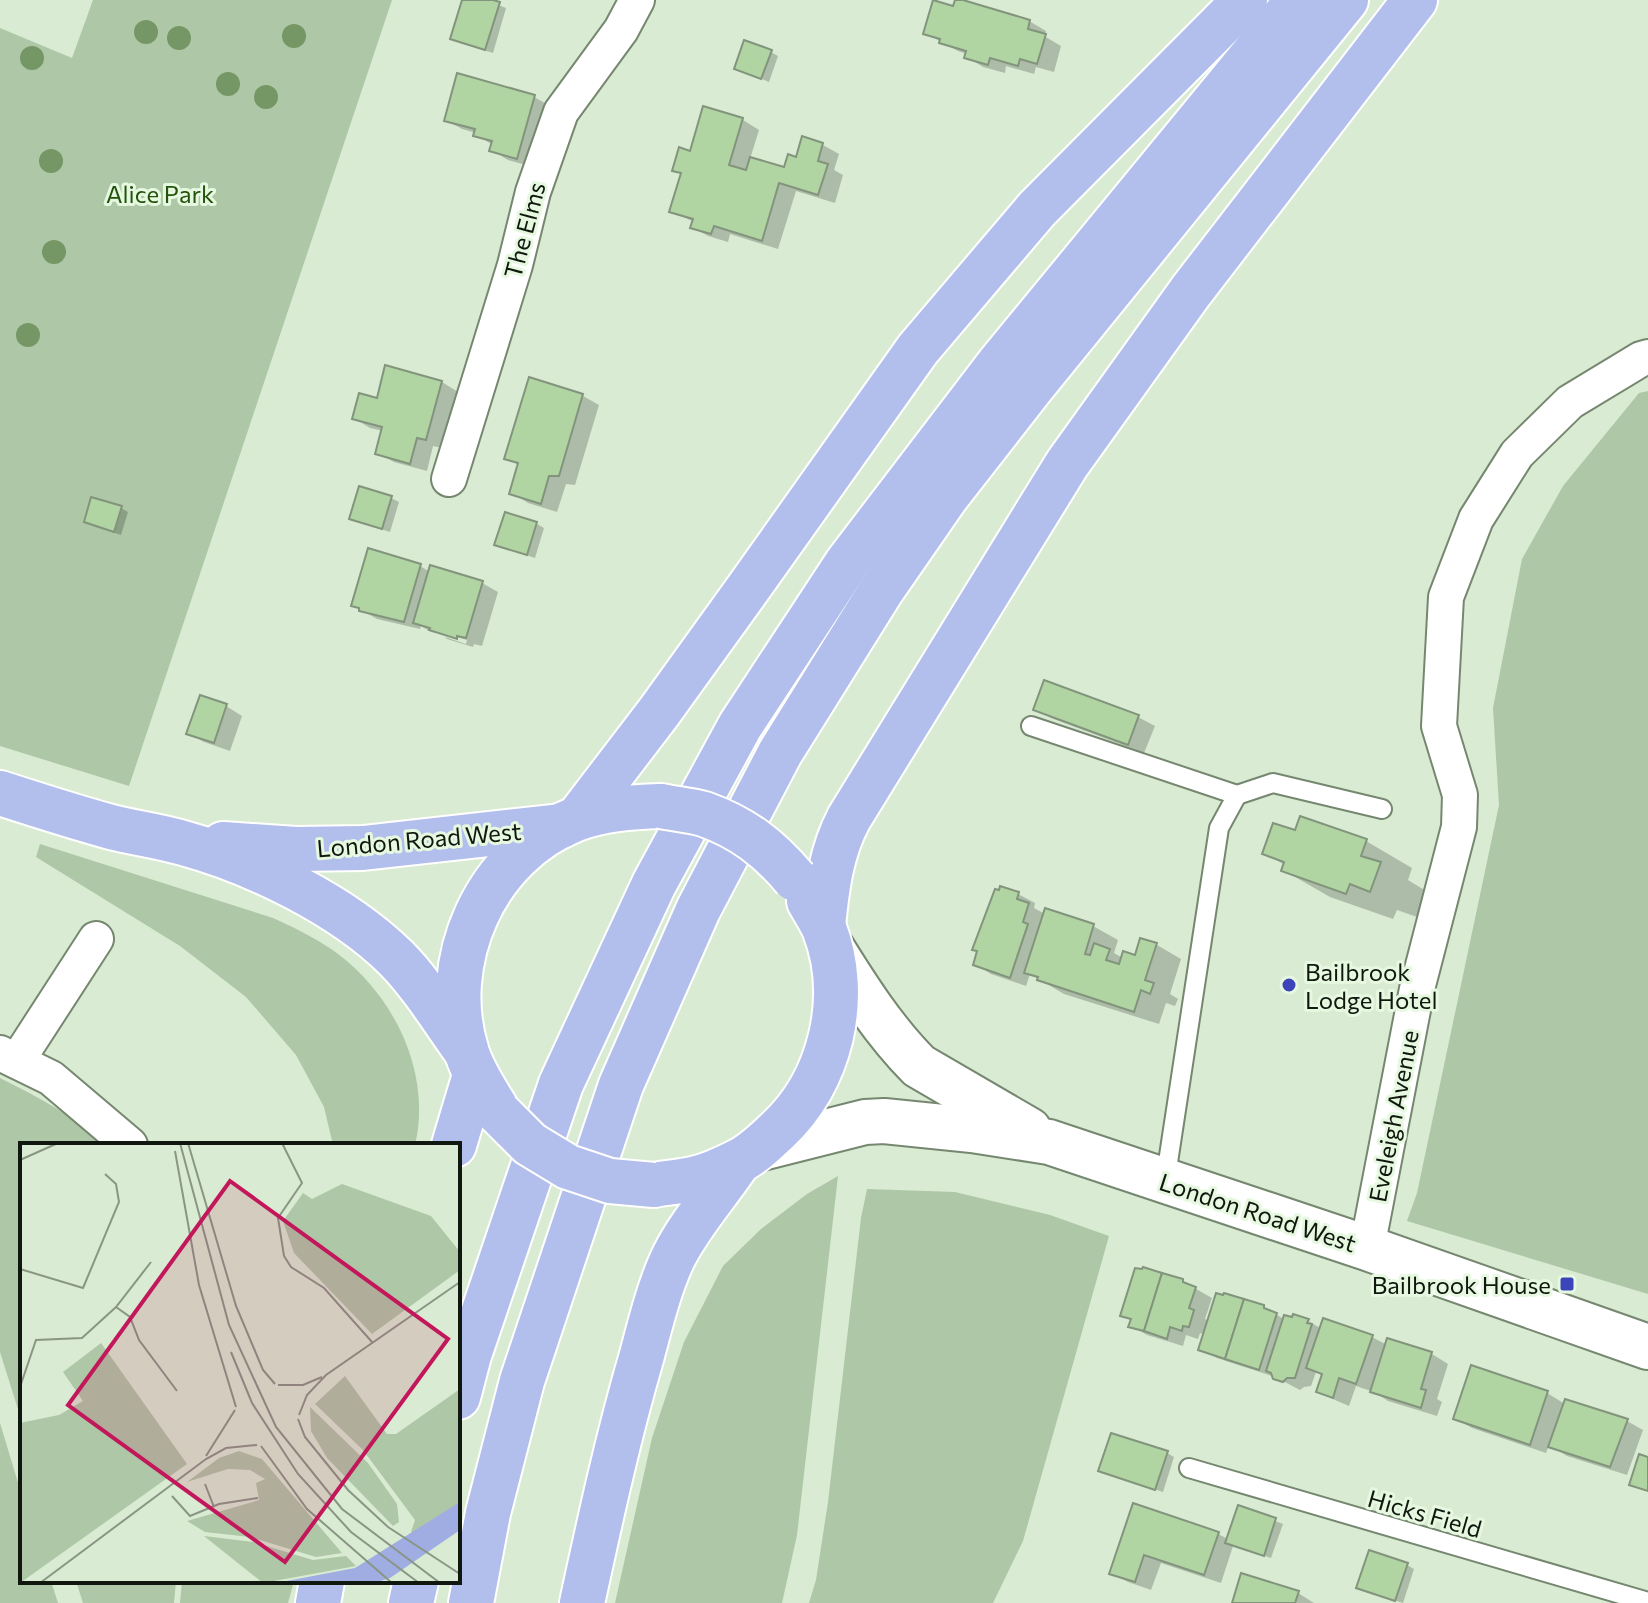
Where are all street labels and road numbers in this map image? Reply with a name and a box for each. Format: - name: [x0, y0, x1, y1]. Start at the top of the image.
- street label: The Elms: [497, 179, 551, 281]
- street label: London Road West: [316, 816, 523, 862]
- street label: Eveleigh Avenue: [1362, 1027, 1424, 1205]
- street label: London Road West: [1156, 1167, 1360, 1258]
- street label: Hicks Field: [1365, 1483, 1485, 1543]

